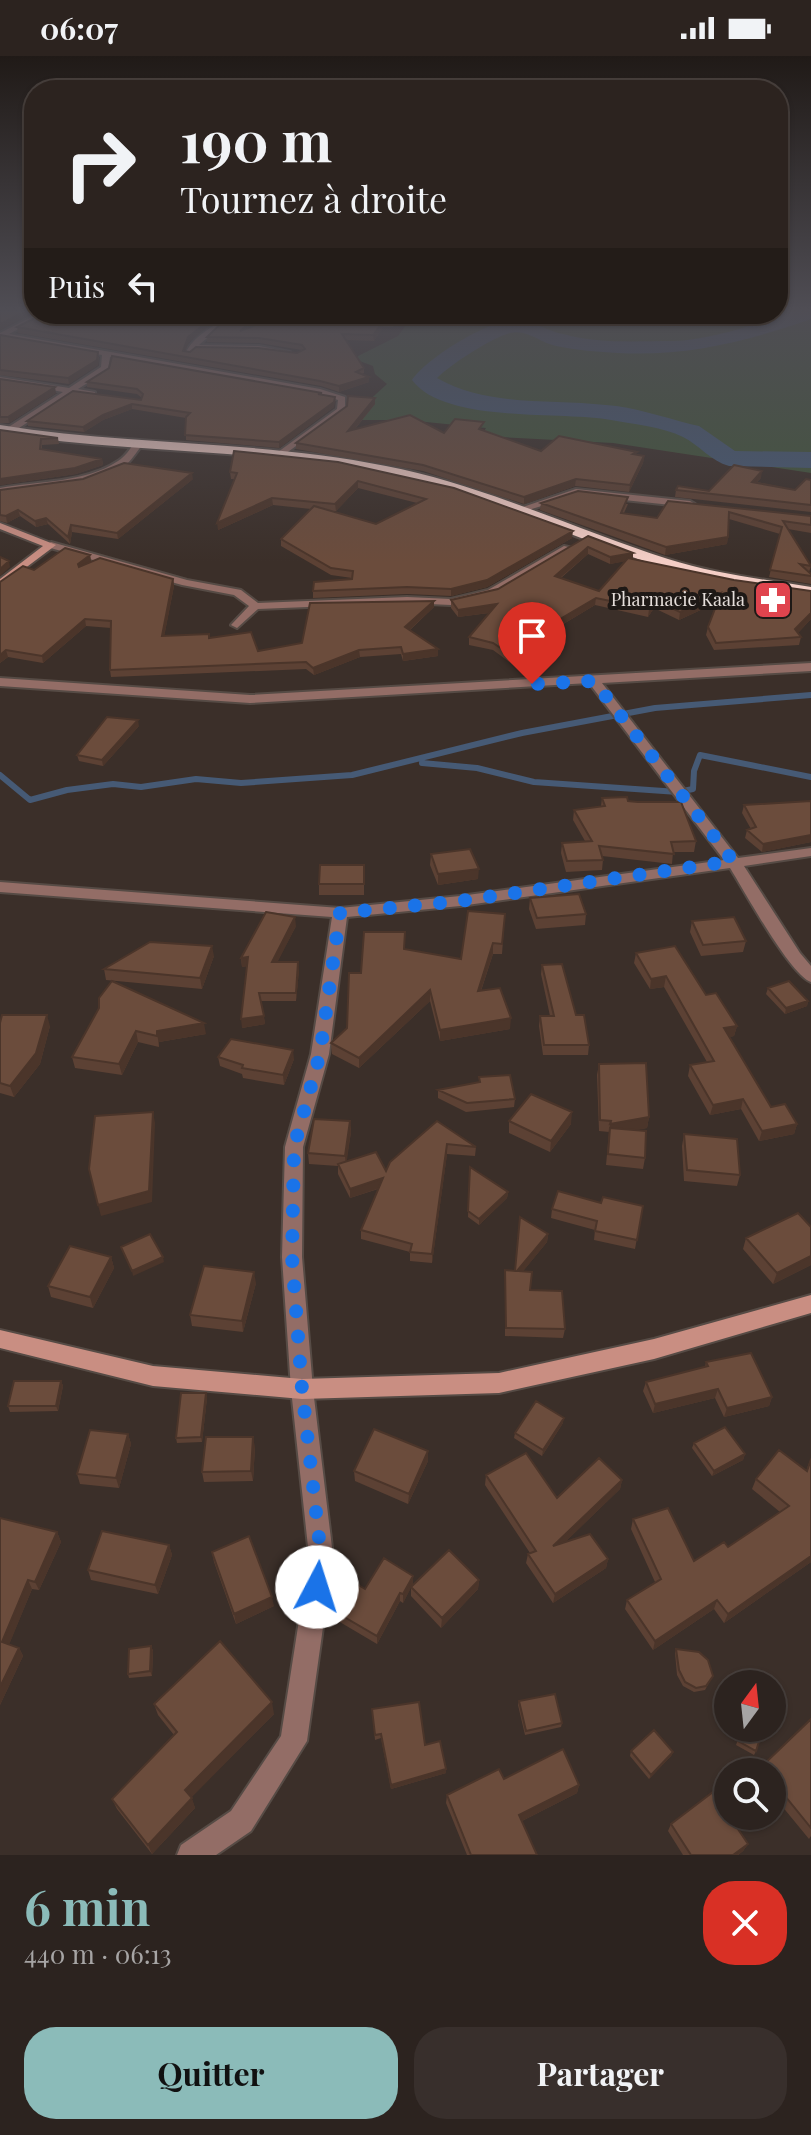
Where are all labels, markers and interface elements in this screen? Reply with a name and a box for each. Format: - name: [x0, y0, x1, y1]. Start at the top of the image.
- text: 06:07: [40, 8, 118, 48]
- text: 190 m: [180, 102, 332, 177]
- icon: right: [48, 112, 152, 216]
- text: Tournez à droite: [180, 174, 447, 222]
- icon: left: [121, 264, 165, 308]
- text: Puis: [48, 266, 105, 306]
- pharmacy icon: Pharmacie Kaala: [752, 579, 794, 621]
- place label: Pharmacie Kaala: [611, 587, 745, 611]
- pin: [498, 602, 566, 684]
- icon: arrive: [510, 614, 554, 658]
- position arrow: [275, 1545, 359, 1629]
- north arrow: [714, 1670, 786, 1742]
- map controls: [714, 1670, 786, 1830]
- button: search: [714, 1758, 786, 1830]
- text: 6 min: [24, 1874, 150, 1938]
- button: close: [703, 1881, 787, 1965]
- text: 440 m · 06:13: [24, 1936, 172, 1971]
- button: Quitter: [24, 2027, 398, 2119]
- button: Partager: [414, 2027, 787, 2119]

